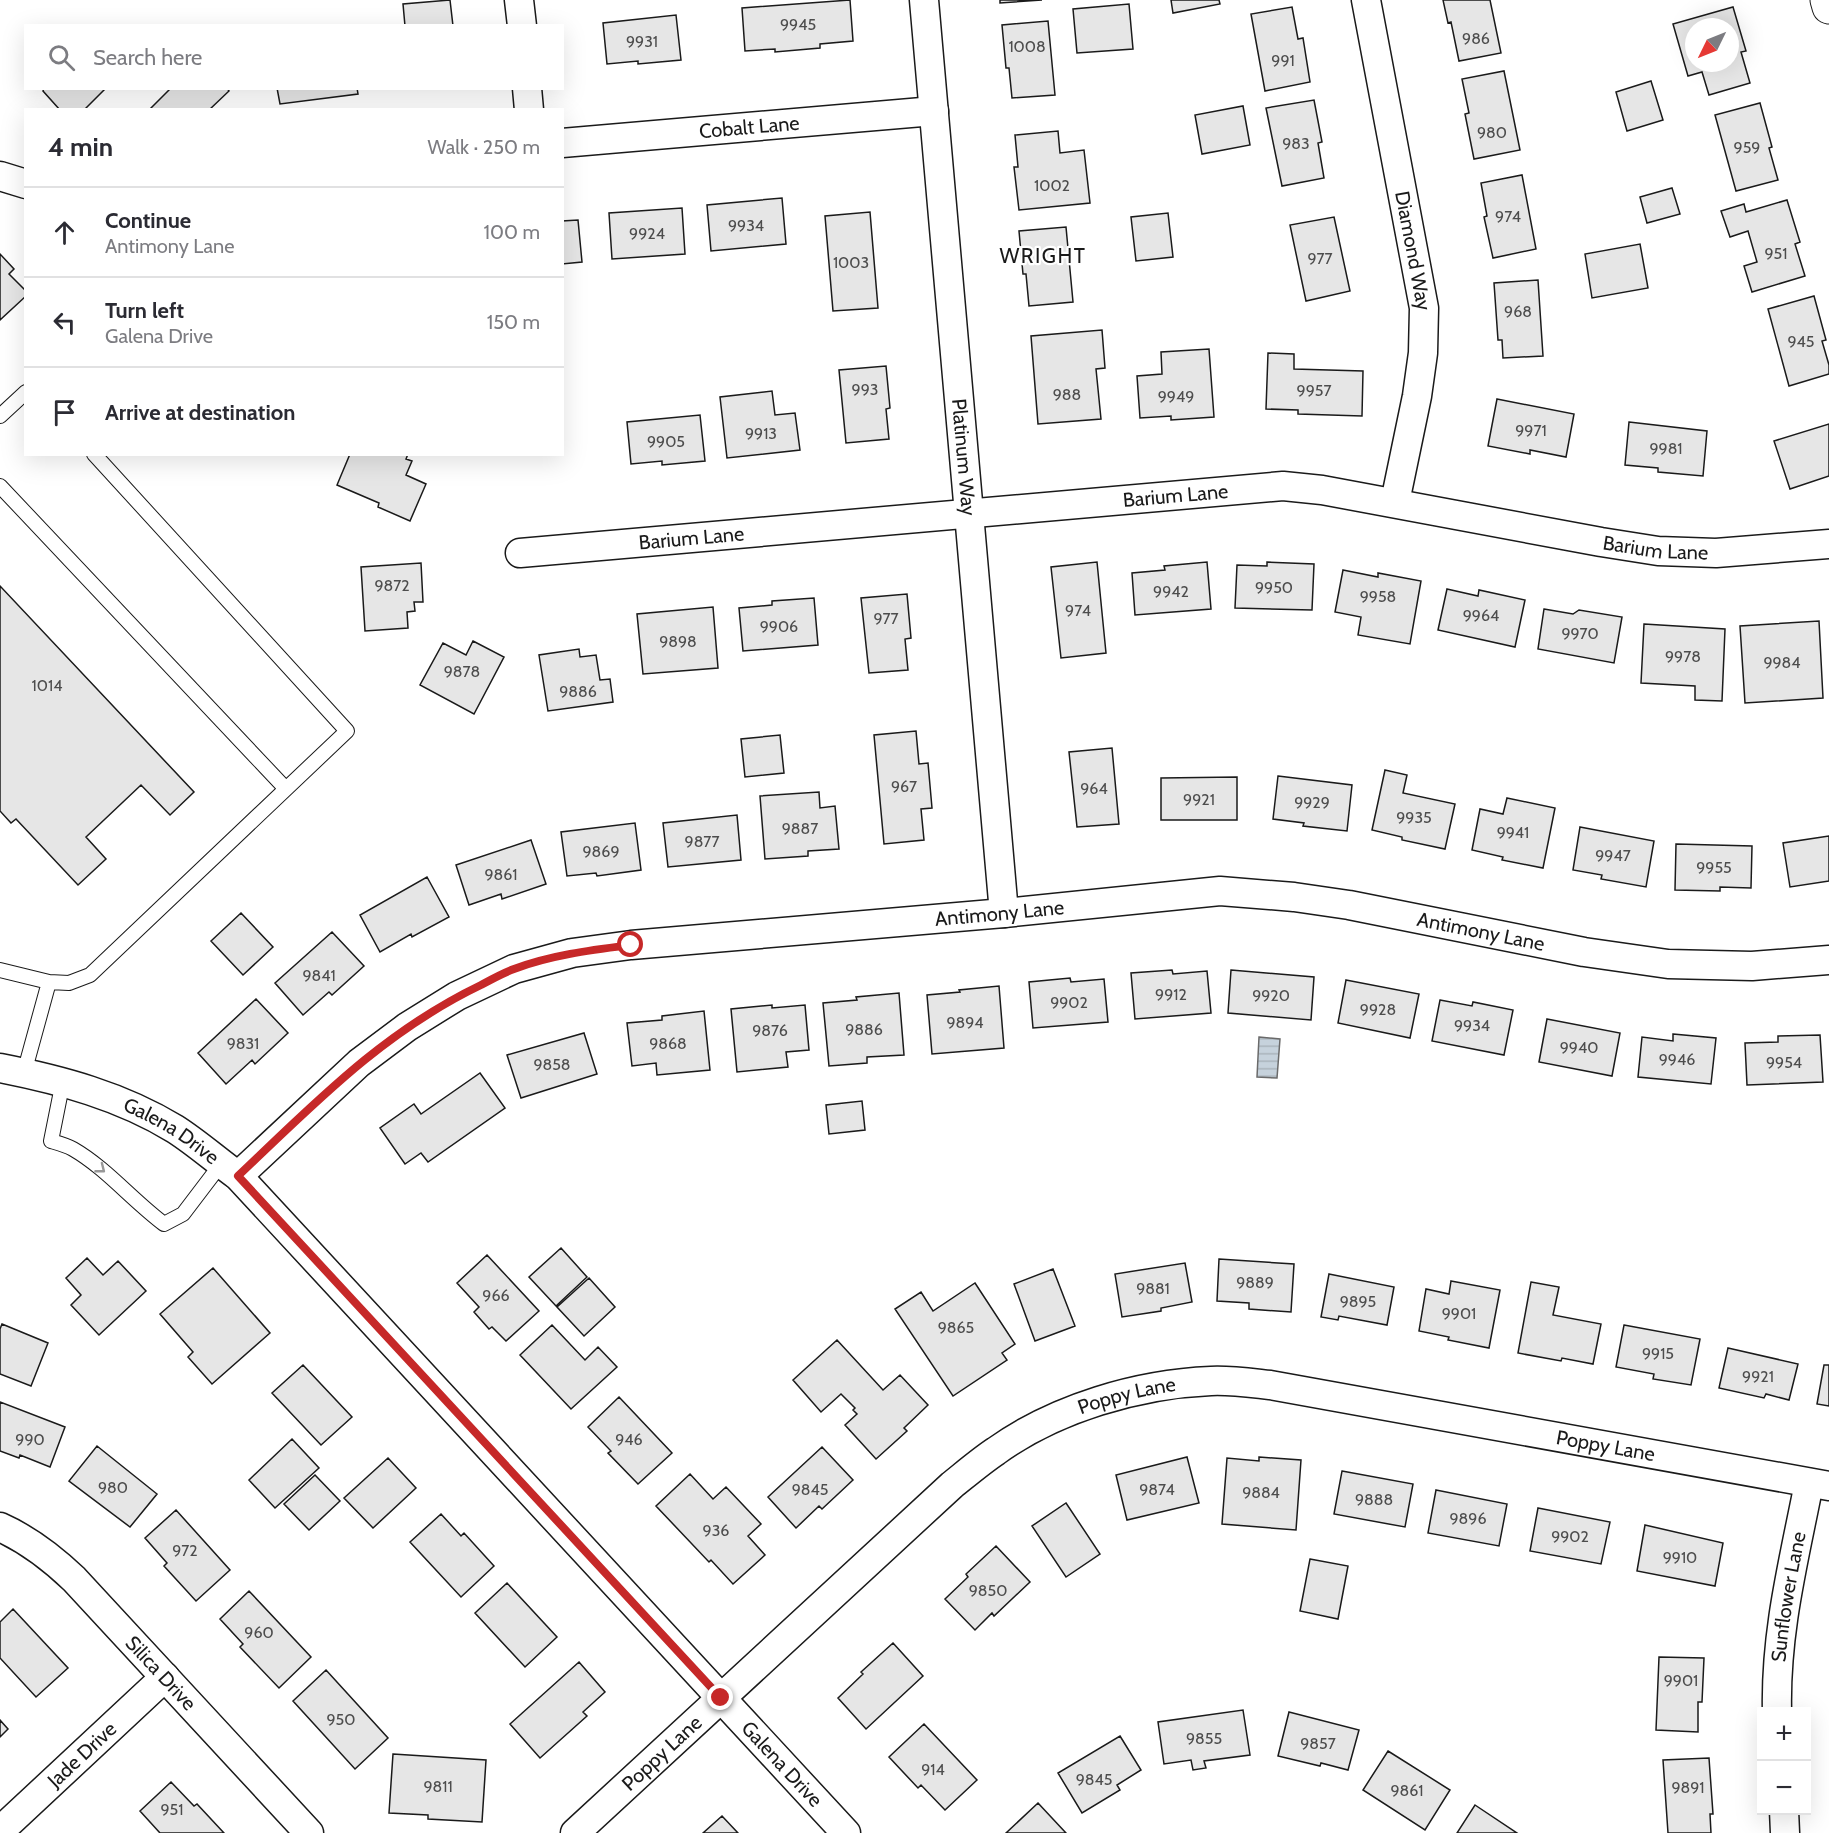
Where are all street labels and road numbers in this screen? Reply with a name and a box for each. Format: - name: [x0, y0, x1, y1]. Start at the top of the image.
- street label: Cobalt Lane: [698, 111, 801, 143]
- street label: Diamond Way: [1390, 189, 1436, 312]
- street label: Platinum Way: [947, 398, 981, 517]
- street label: Barium Lane: [1122, 479, 1229, 512]
- street label: Barium Lane: [638, 521, 745, 555]
- street label: Barium Lane: [1601, 530, 1709, 565]
- street label: Antimony Lane: [934, 895, 1065, 931]
- street label: Antimony Lane: [1415, 907, 1547, 956]
- street label: Galena Drive: [120, 1092, 224, 1169]
- street label: Poppy Lane: [1074, 1372, 1177, 1419]
- street label: Poppy Lane: [1554, 1425, 1657, 1466]
- street label: Sunflower Lane: [1766, 1529, 1811, 1663]
- street label: Silica Drive: [121, 1631, 201, 1715]
- street label: Poppy Lane: [617, 1710, 707, 1796]
- street label: Galena Drive: [737, 1716, 828, 1812]
- street label: Jade Drive: [42, 1717, 121, 1793]

